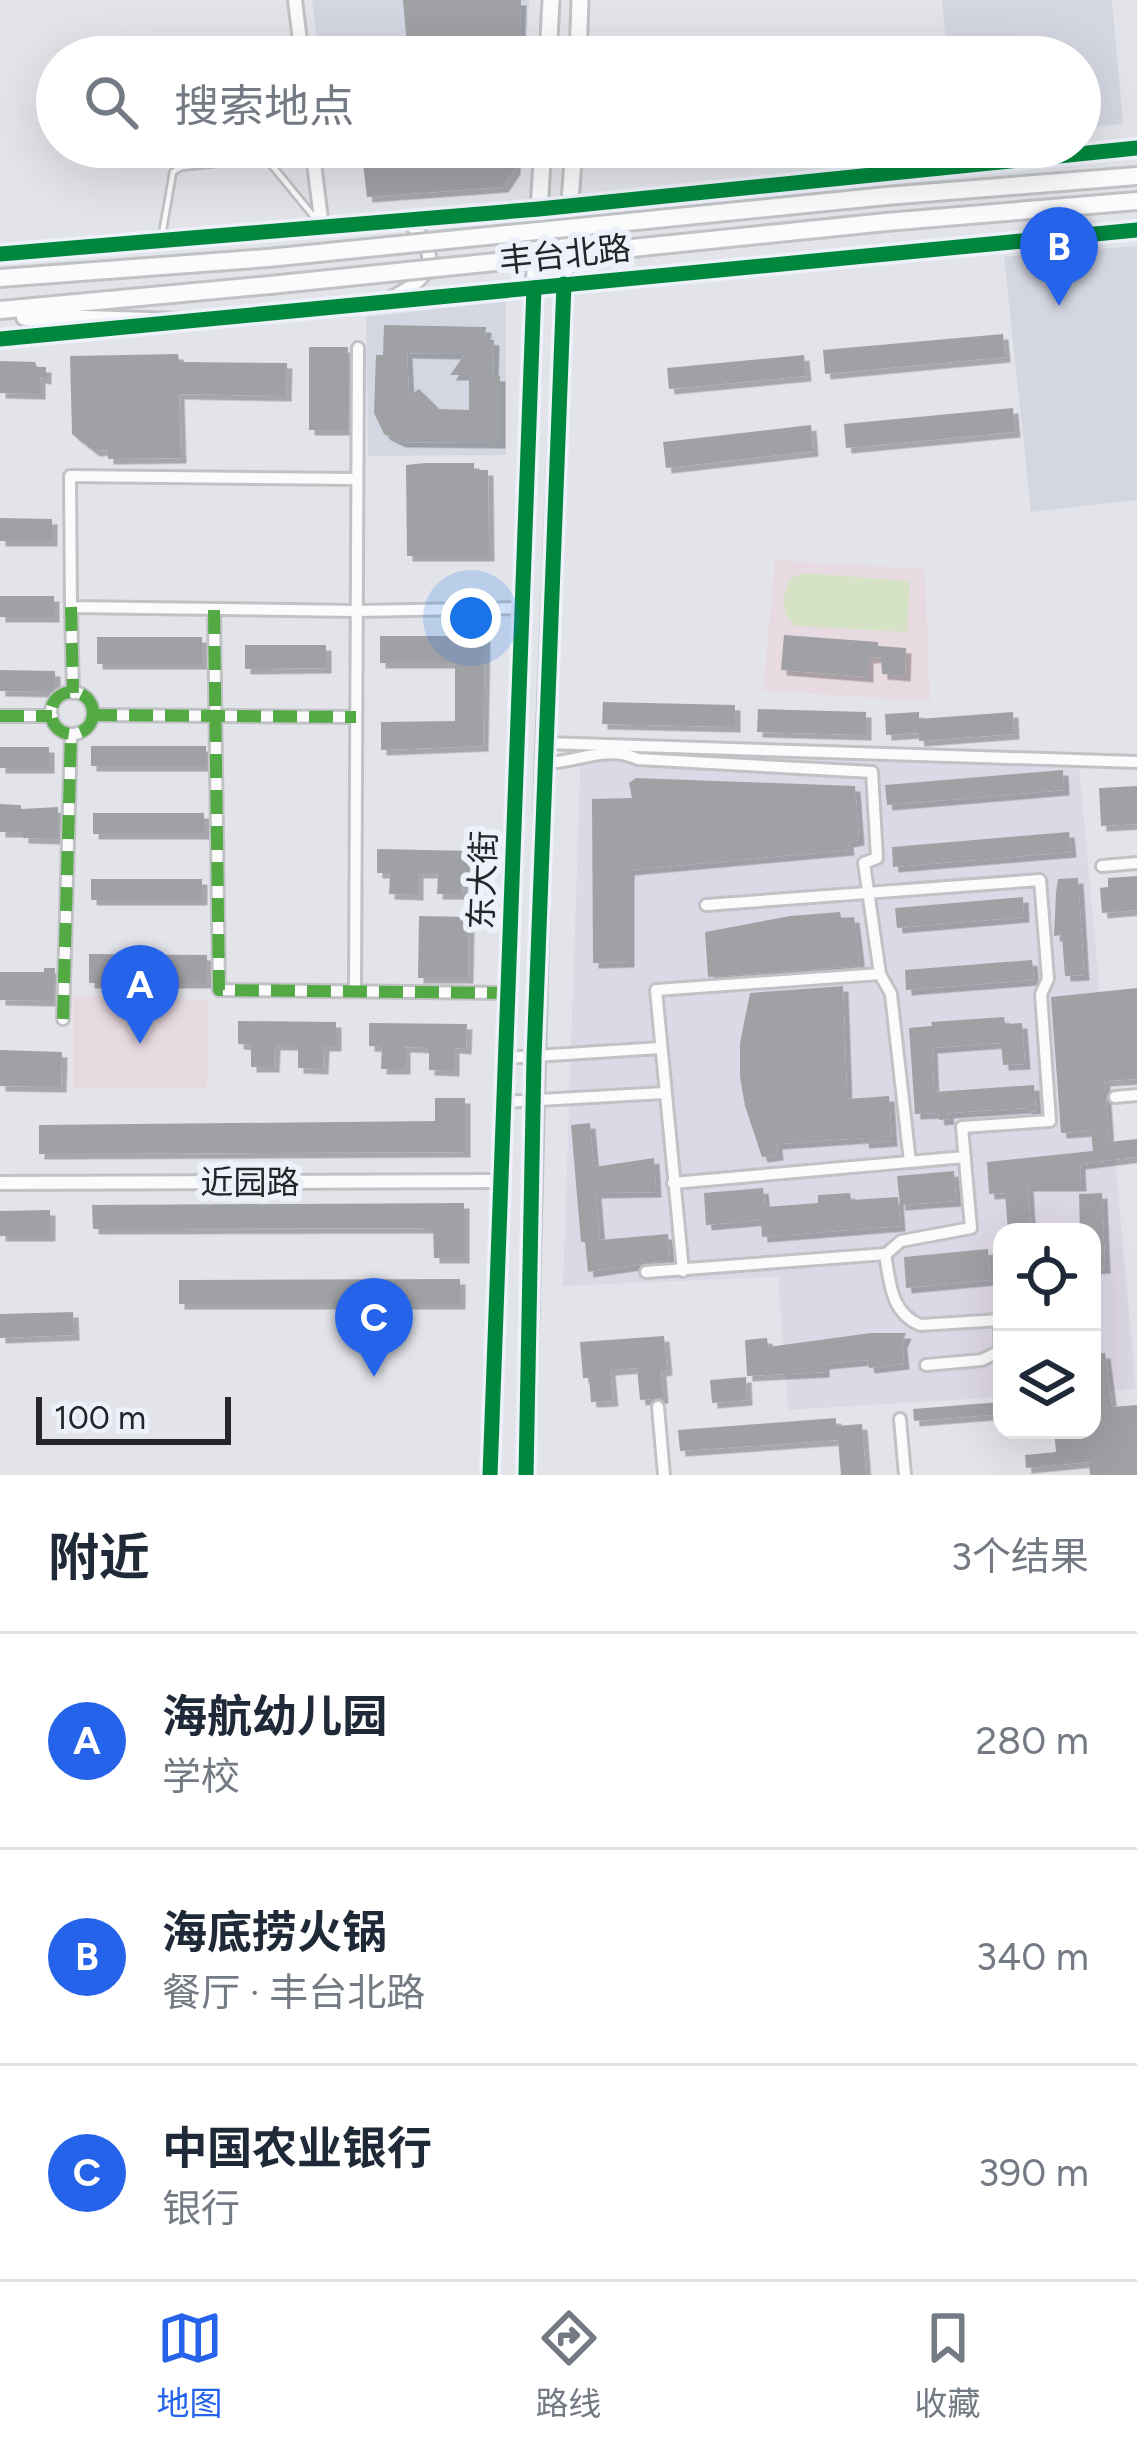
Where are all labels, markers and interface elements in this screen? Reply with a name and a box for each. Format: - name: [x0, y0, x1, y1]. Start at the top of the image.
- search box: [36, 36, 1101, 168]
- icon: search: [78, 69, 144, 135]
- text: 搜索地点: [174, 79, 354, 133]
- pin: B: [1020, 207, 1098, 306]
- street label: 丰台北路: [497, 228, 633, 281]
- your location: [441, 588, 501, 648]
- street label: 东大街: [461, 830, 504, 930]
- pin: A: [101, 945, 179, 1044]
- street label: 近园路: [201, 1163, 300, 1202]
- map controls: [993, 1223, 1101, 1439]
- button: locate: [993, 1223, 1101, 1331]
- pin: C: [335, 1278, 413, 1377]
- button: layers: [993, 1331, 1101, 1439]
- scale bar: [36, 1391, 231, 1444]
- text: 100 m: [54, 1398, 146, 1437]
- text: 附近: [48, 1527, 150, 1588]
- text: 3个结果: [951, 1533, 1089, 1580]
- text: 海航幼儿园: [162, 1689, 387, 1743]
- text: A: [73, 1717, 101, 1764]
- text: 280 m: [975, 1717, 1089, 1764]
- text: 学校: [162, 1753, 240, 1800]
- text: 海底捞火锅: [162, 1905, 387, 1959]
- text: B: [75, 1933, 99, 1980]
- text: 340 m: [976, 1933, 1089, 1980]
- text: 餐厅 · 丰台北路: [162, 1969, 425, 2016]
- text: 中国农业银行: [162, 2121, 432, 2175]
- text: C: [73, 2149, 101, 2196]
- text: 390 m: [978, 2149, 1089, 2196]
- text: 银行: [162, 2185, 240, 2232]
- tab: 地图: [157, 2305, 223, 2425]
- tab: 路线: [536, 2305, 602, 2425]
- tab: 收藏: [915, 2305, 981, 2425]

